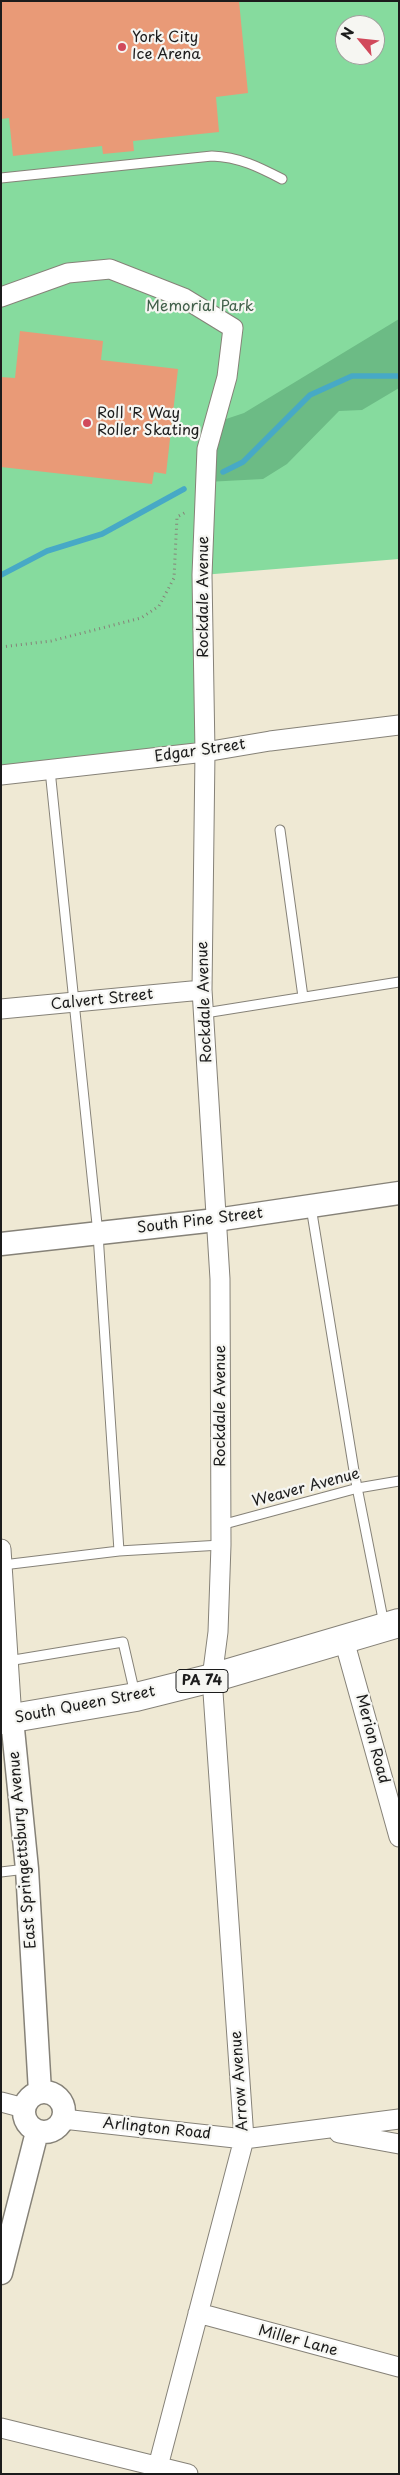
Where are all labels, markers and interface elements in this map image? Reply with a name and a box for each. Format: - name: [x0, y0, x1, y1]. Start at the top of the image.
- north arrow: [335, 15, 385, 65]
- text: N: [335, 23, 359, 43]
- place label: York City Ice Arena: [132, 29, 201, 64]
- marker: York City Ice Arena: [116, 41, 128, 53]
- park label: Memorial Park: [146, 298, 254, 316]
- place label: Roll 'R Way Roller Skating: [97, 405, 200, 440]
- marker: Roll 'R Way Roller Skating: [81, 417, 93, 429]
- street label: Rockdale Avenue: [195, 536, 213, 658]
- street label: Edgar Street: [154, 736, 246, 766]
- street label: Rockdale Avenue: [194, 941, 216, 1063]
- street label: Calvert Street: [50, 986, 154, 1014]
- street label: South Pine Street: [136, 1204, 264, 1238]
- street label: Rockdale Avenue: [212, 1345, 230, 1467]
- street label: Weaver Avenue: [250, 1465, 362, 1511]
- road number: PA 74: [176, 1670, 228, 1692]
- street label: South Queen Street: [13, 1683, 157, 1727]
- street label: Merion Road: [351, 1692, 393, 1786]
- street label: East Springettsbury Avenue: [5, 1750, 41, 1950]
- street label: Arrow Avenue: [228, 2030, 252, 2132]
- street label: Arlington Road: [102, 2114, 212, 2144]
- street label: Miller Lane: [256, 2322, 340, 2360]

